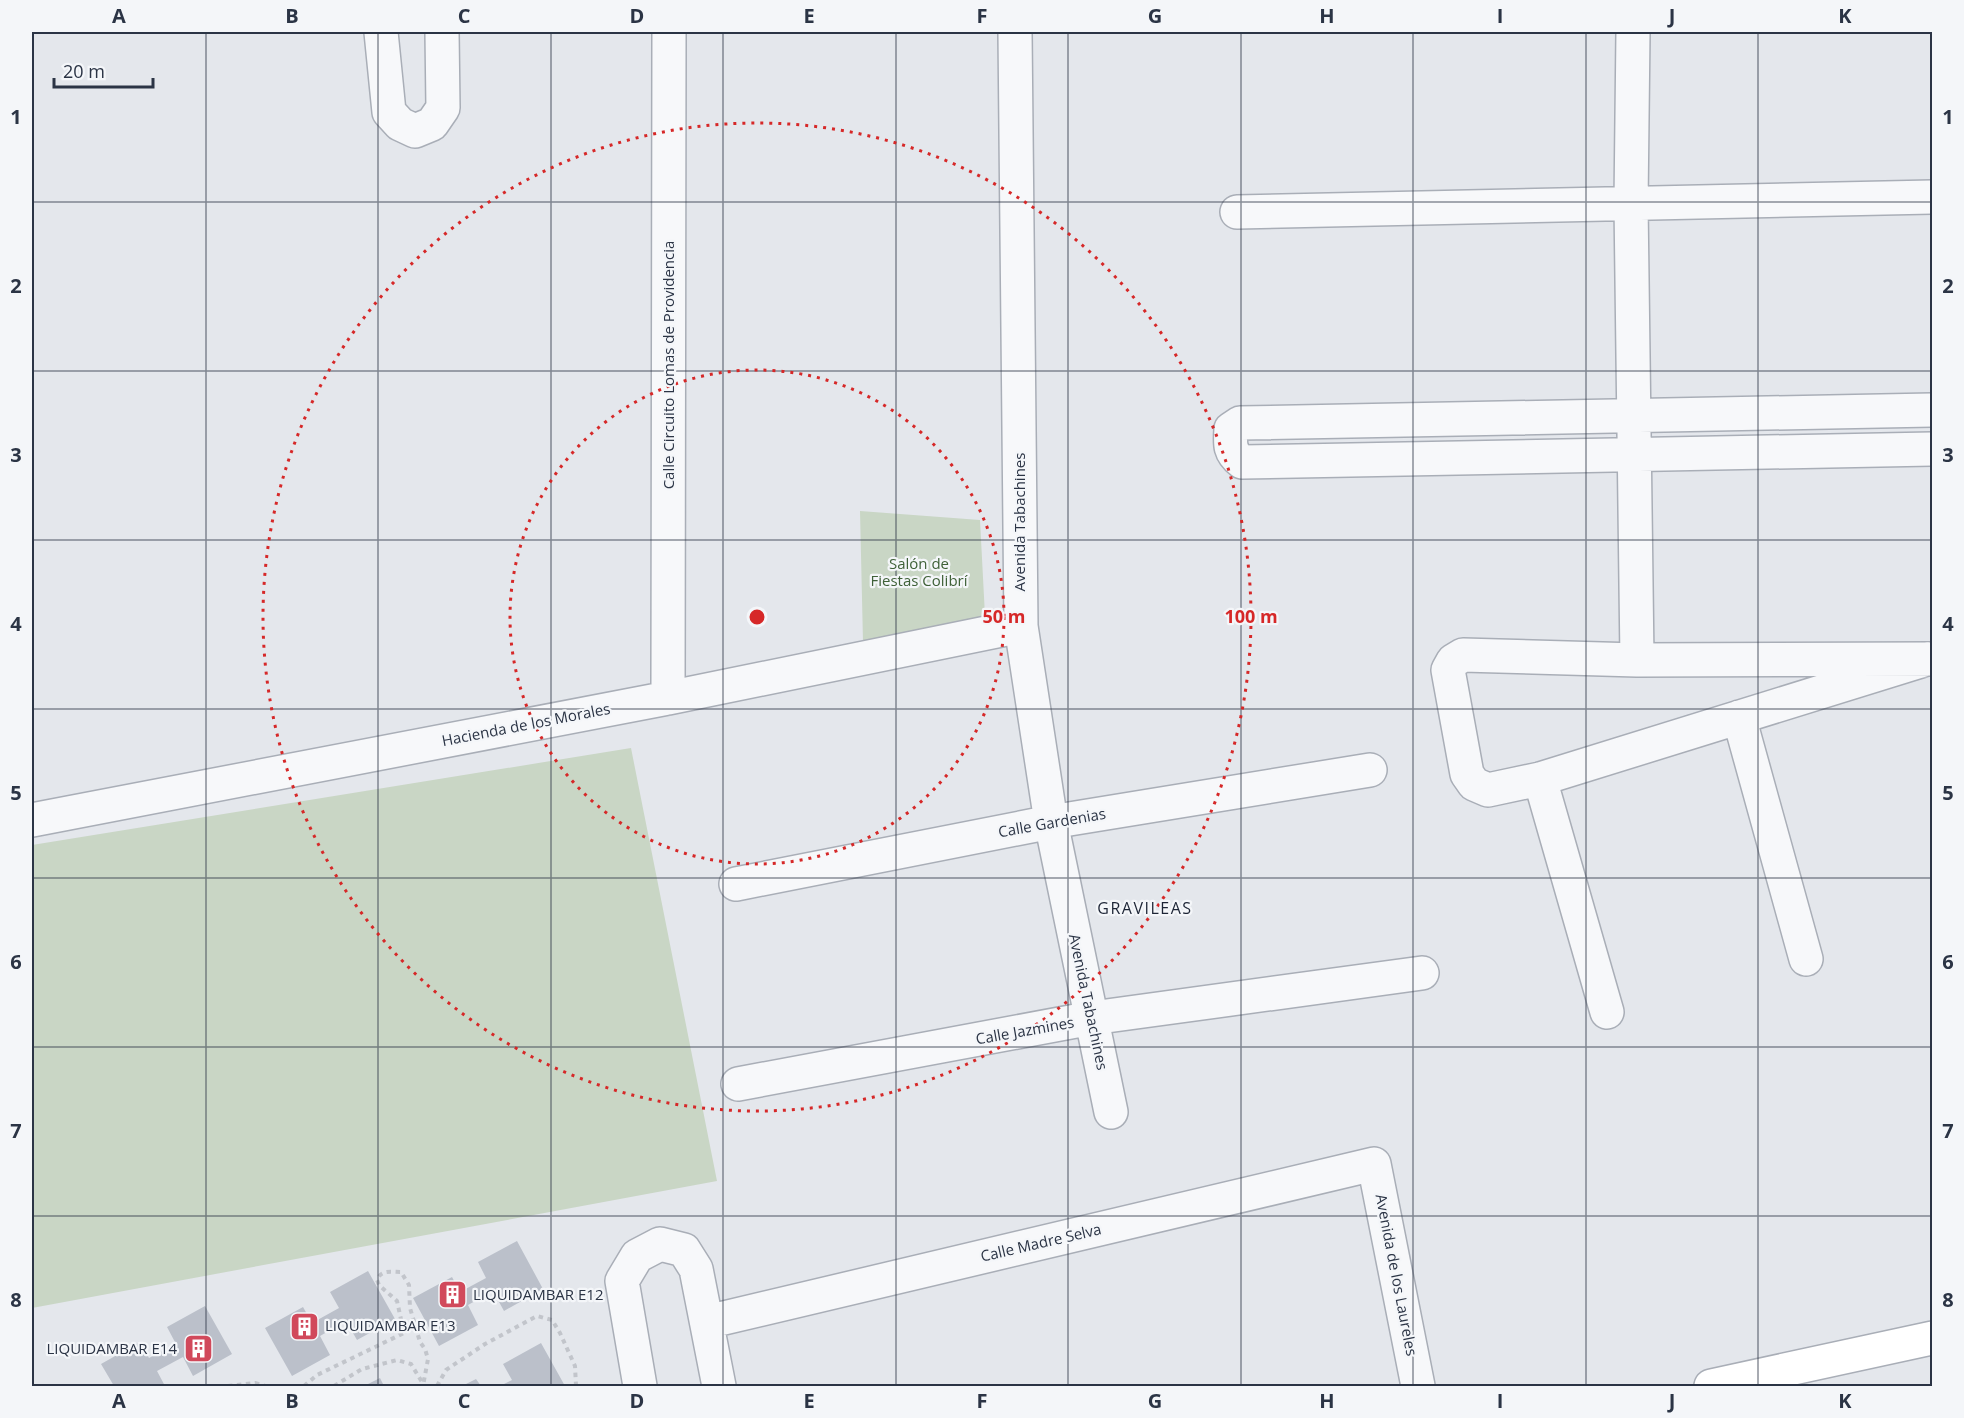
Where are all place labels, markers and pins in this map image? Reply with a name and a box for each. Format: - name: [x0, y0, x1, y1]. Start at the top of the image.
- centre of rings: [747, 607, 767, 627]
- building icon: LIQUIDAMBAR E12: [436, 1279, 468, 1311]
- place label: LIQUIDAMBAR E12: [473, 1284, 604, 1304]
- building icon: LIQUIDAMBAR E13: [288, 1310, 320, 1342]
- place label: LIQUIDAMBAR E13: [325, 1315, 456, 1335]
- building icon: LIQUIDAMBAR E14: [182, 1333, 214, 1365]
- place label: LIQUIDAMBAR E14: [47, 1338, 177, 1358]

